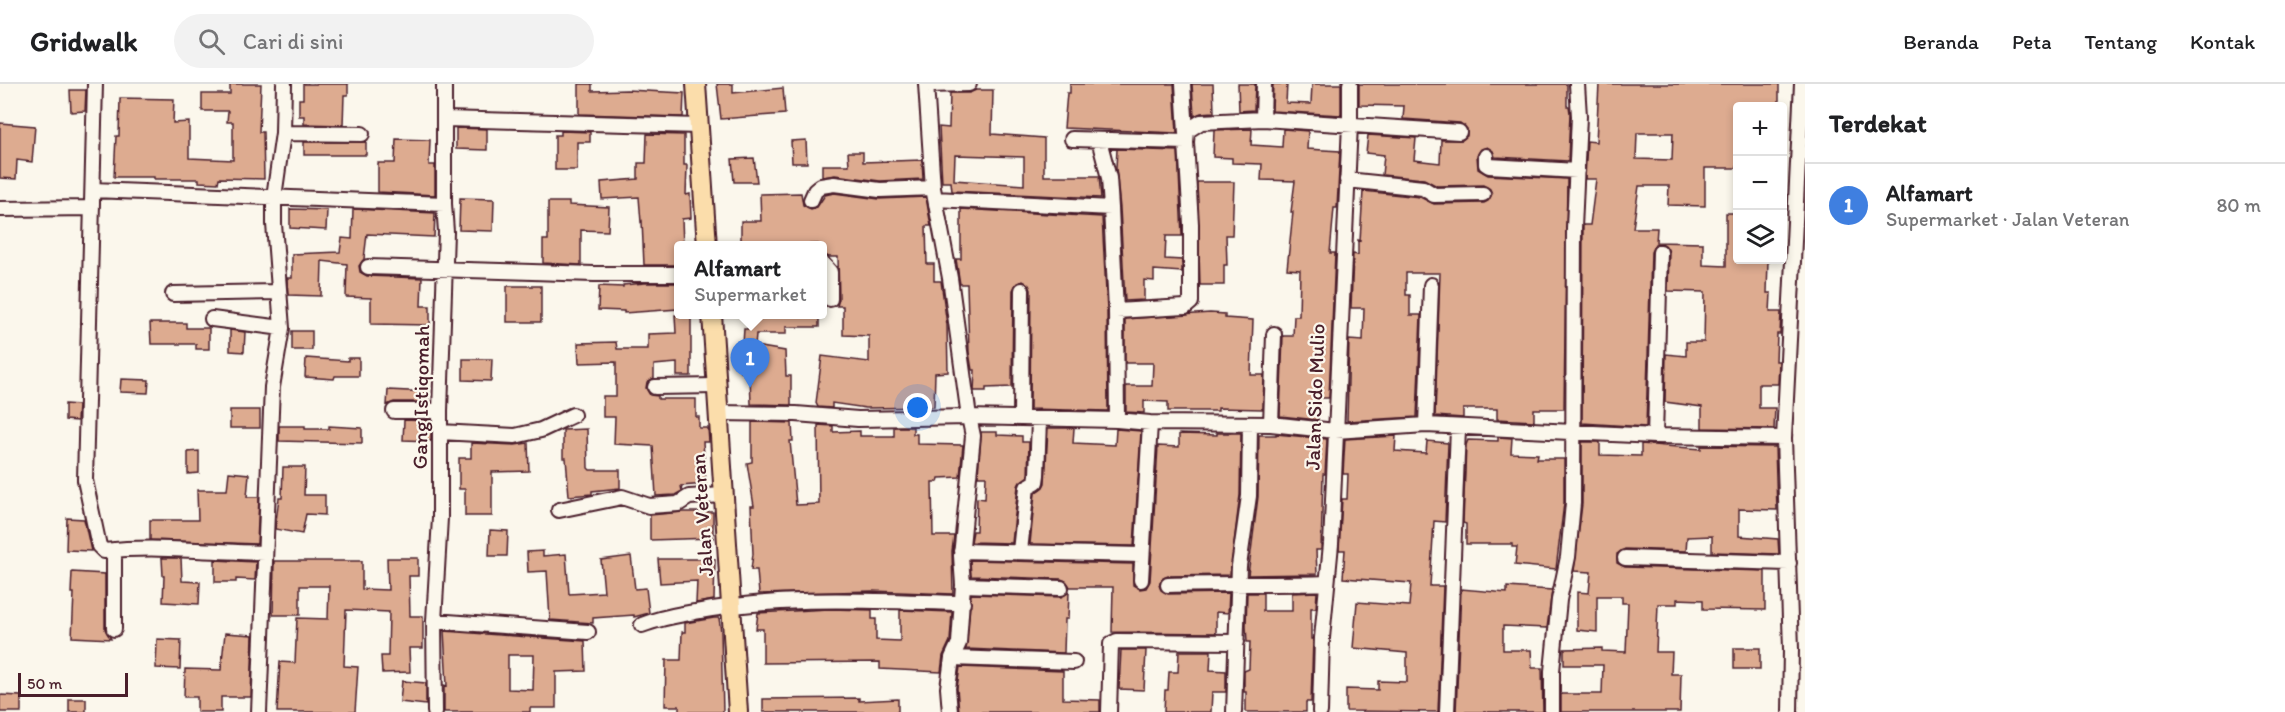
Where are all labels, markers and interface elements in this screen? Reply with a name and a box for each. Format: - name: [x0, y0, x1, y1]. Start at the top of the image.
- search box: [174, 14, 594, 68]
- text: Gridwalk: [30, 24, 138, 58]
- icon: search: [195, 25, 228, 58]
- text: Cari di sini: [243, 28, 343, 55]
- text: Beranda: [1903, 29, 1979, 54]
- text: Peta: [2012, 29, 2052, 54]
- text: Tentang: [2085, 29, 2157, 54]
- text: Kontak: [2190, 29, 2255, 54]
- map controls: [1733, 102, 1787, 264]
- button: +: [1733, 102, 1787, 156]
- text: Terdekat: [1829, 107, 1927, 139]
- button: −: [1733, 156, 1787, 210]
- text: Alfamart: [1886, 180, 1972, 207]
- text: 1: [1844, 193, 1853, 217]
- text: 80 m: [2216, 193, 2261, 217]
- text: Supermarket · Jalan Veteran: [1886, 207, 2129, 231]
- button: layers: [1733, 210, 1787, 264]
- popup: [674, 241, 827, 319]
- text: Alfamart: [694, 255, 781, 282]
- text: Supermarket: [694, 282, 807, 306]
- street label: Jalan Sido Mulio: [1299, 323, 1330, 471]
- street label: Gang Istiqomah: [407, 324, 434, 469]
- pin: 1: [730, 338, 770, 388]
- your location: [903, 393, 932, 422]
- street label: Jalan Veteran: [685, 453, 718, 577]
- scale bar: [18, 670, 128, 698]
- text: 50 m: [27, 674, 62, 693]

